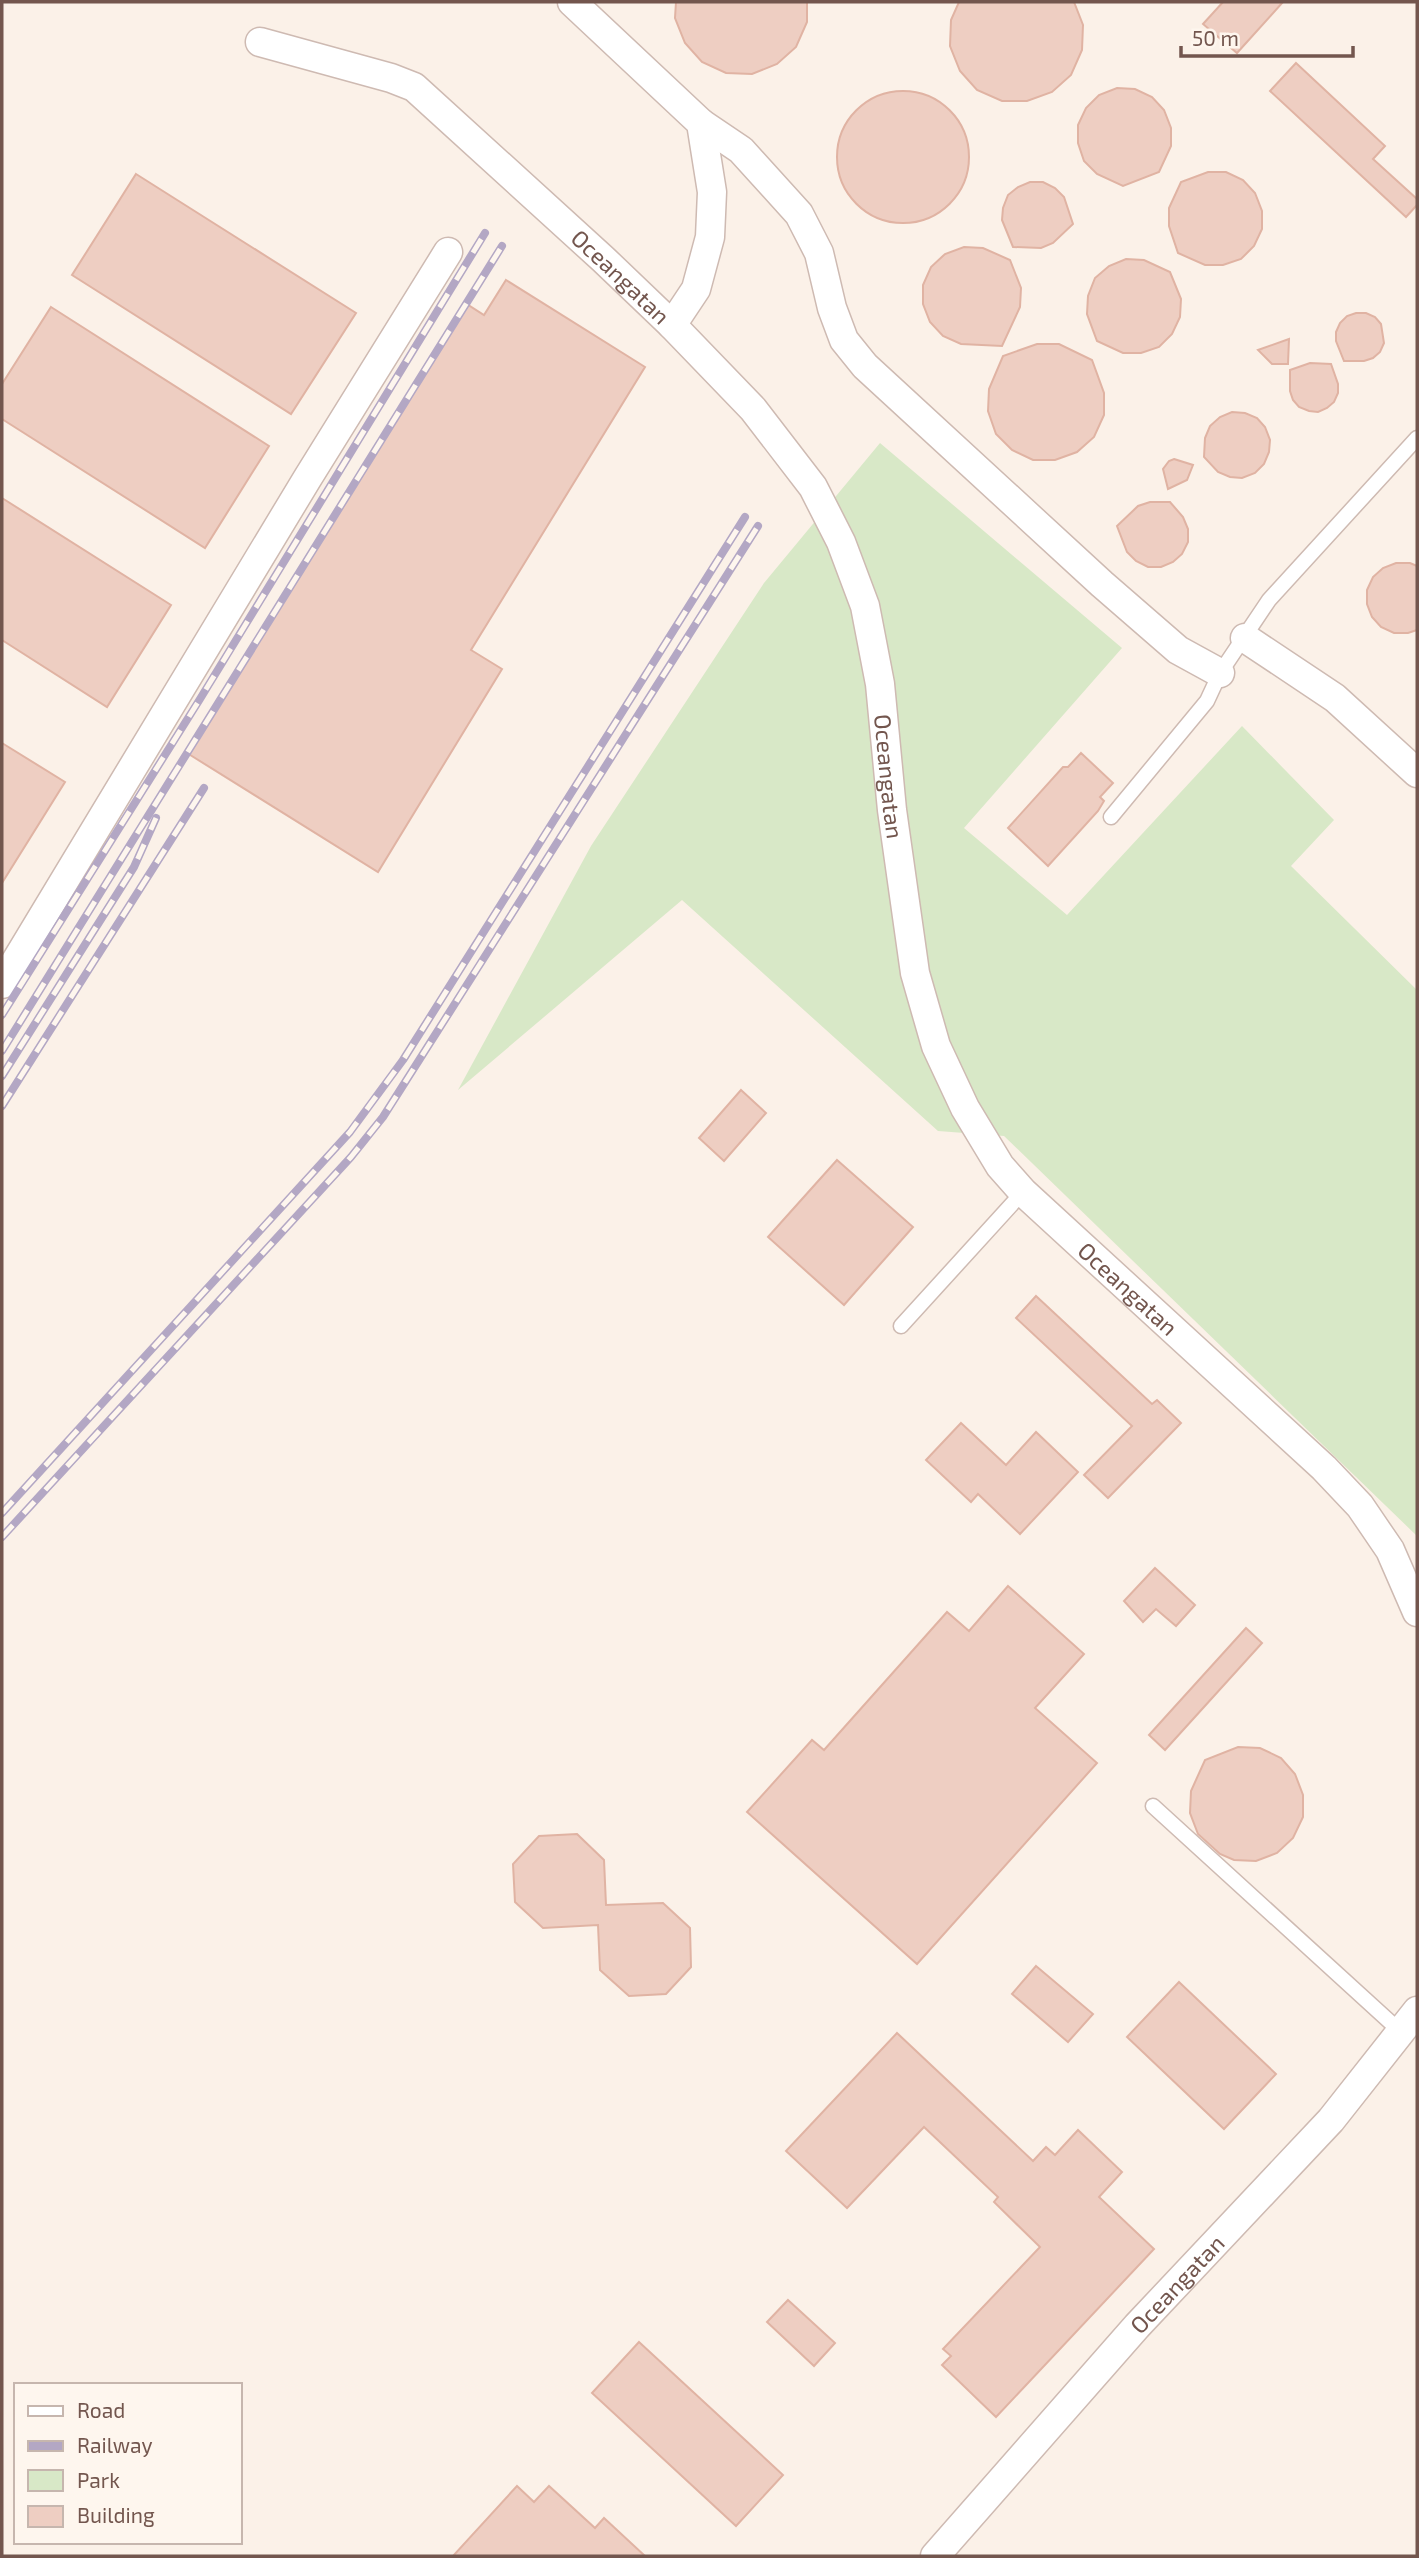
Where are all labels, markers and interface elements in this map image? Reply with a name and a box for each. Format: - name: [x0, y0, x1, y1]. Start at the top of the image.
- scale bar: [1181, 14, 1352, 58]
- text: 50 m: [1192, 25, 1239, 50]
- street label: Oceangatan: [566, 223, 676, 330]
- street label: Oceangatan: [869, 713, 910, 840]
- street label: Oceangatan: [1073, 1236, 1184, 1341]
- street label: Oceangatan: [1124, 2229, 1230, 2339]
- legend: [14, 2383, 242, 2544]
- text: Road: [77, 2397, 125, 2422]
- text: Railway: [77, 2432, 153, 2457]
- text: Park: [77, 2467, 120, 2492]
- text: Building: [77, 2502, 155, 2527]

